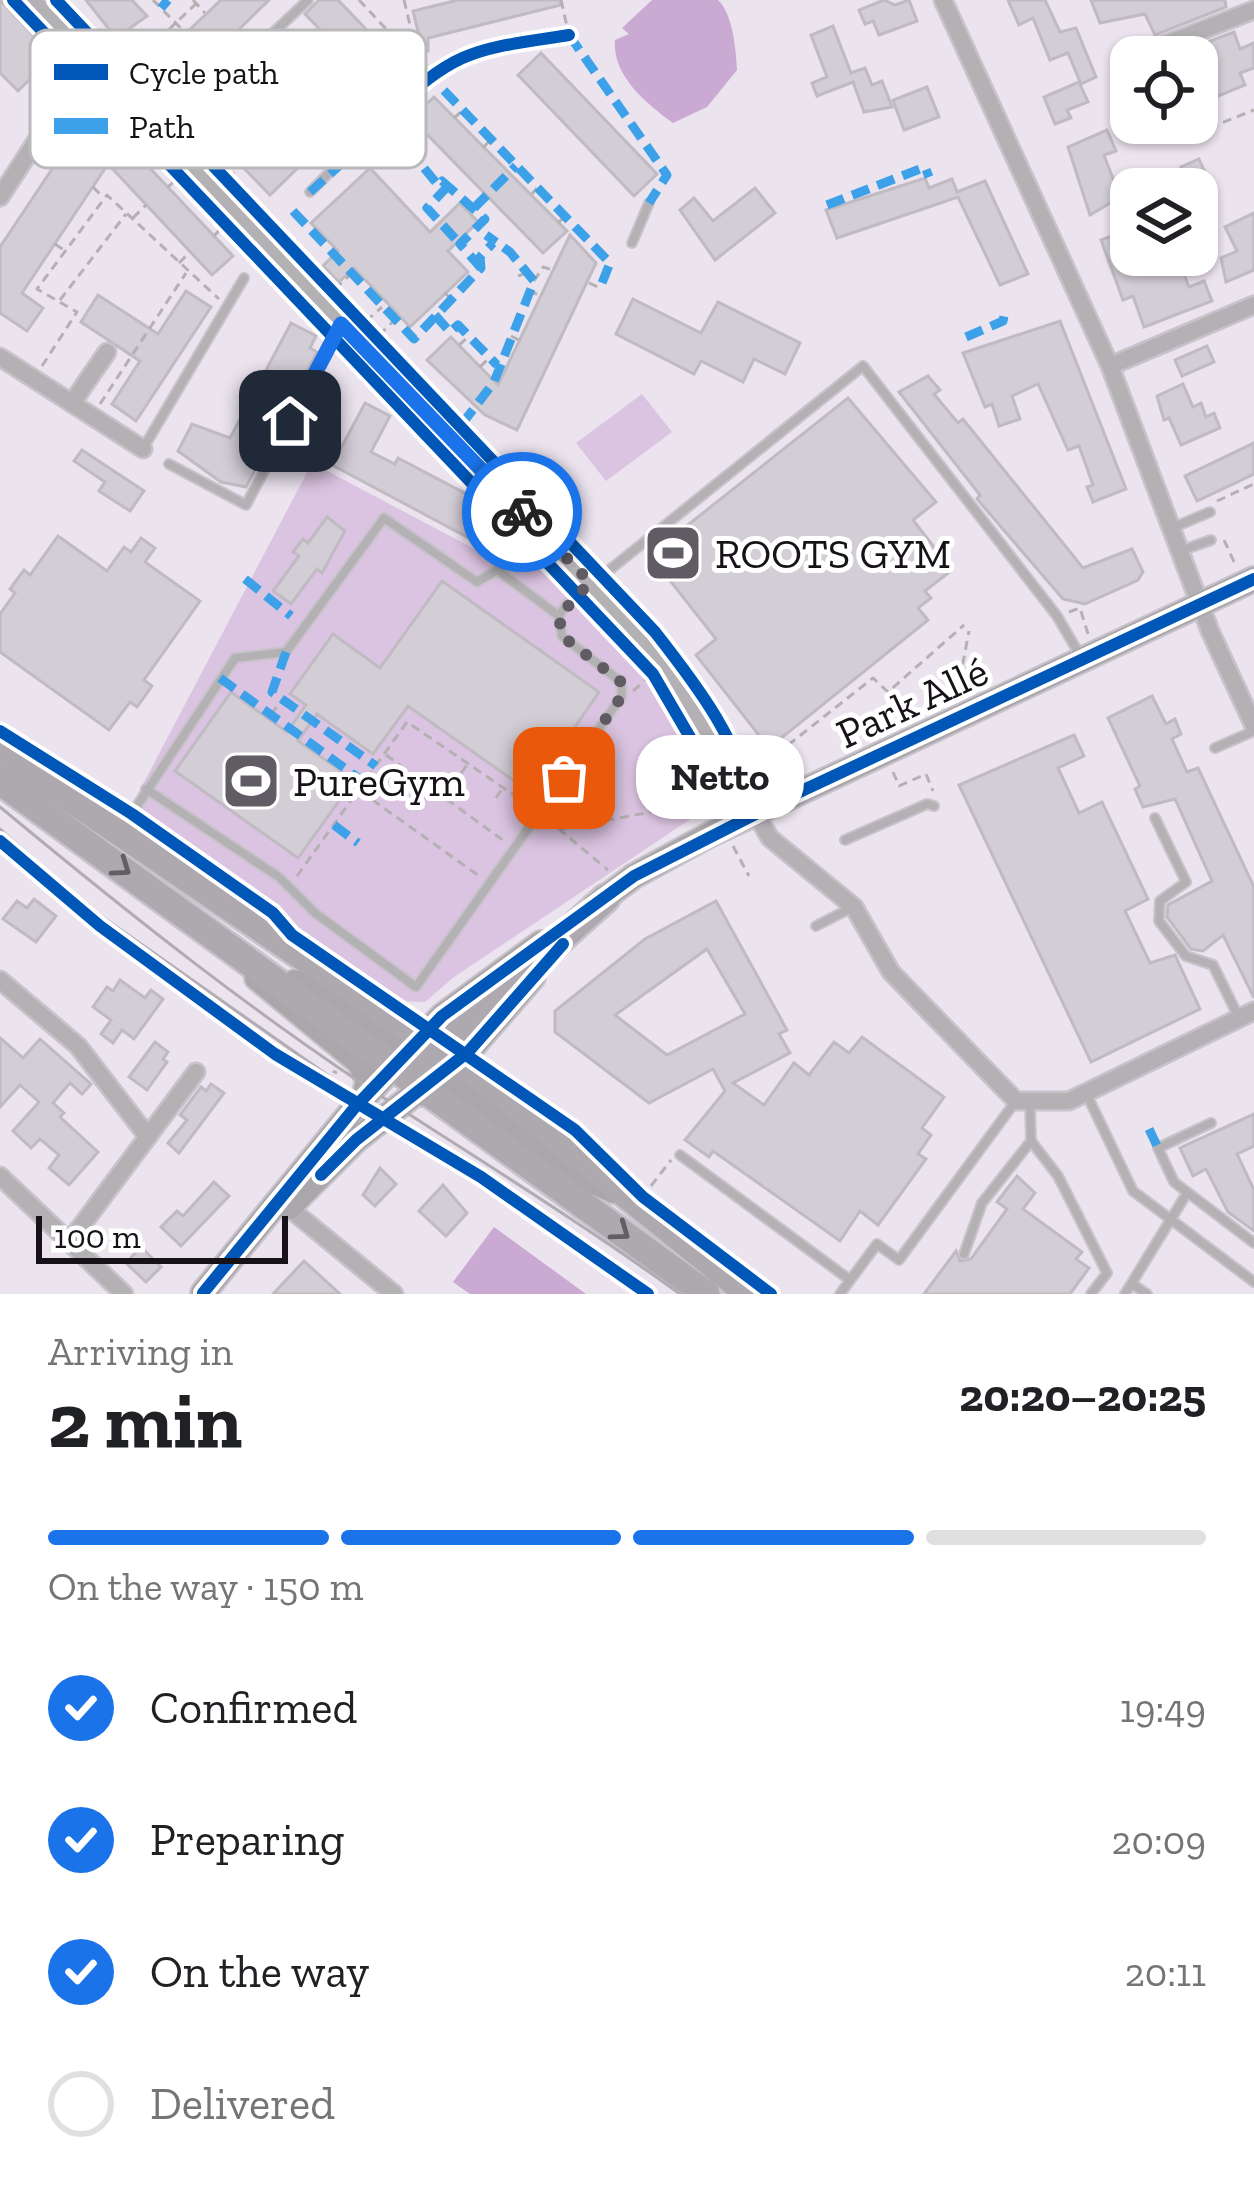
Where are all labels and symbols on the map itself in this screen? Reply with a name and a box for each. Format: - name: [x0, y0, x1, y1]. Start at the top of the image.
- legend: [30, 30, 426, 168]
- text: Cycle path: [129, 53, 279, 92]
- text: Path: [129, 107, 195, 146]
- pin: [239, 370, 341, 472]
- courier: [462, 452, 582, 572]
- sports icon: ROOTS GYM: [642, 522, 704, 584]
- place label: ROOTS GYM: [715, 528, 951, 579]
- street label: Park Allé: [828, 645, 996, 759]
- pin: [513, 727, 615, 829]
- callout: Netto: [636, 736, 804, 820]
- sports icon: PureGym: [220, 750, 282, 812]
- place label: PureGym: [293, 756, 465, 807]
- one-way arrow: [109, 854, 131, 876]
- scale bar: [36, 1210, 288, 1263]
- one-way arrow: [608, 1218, 630, 1240]

